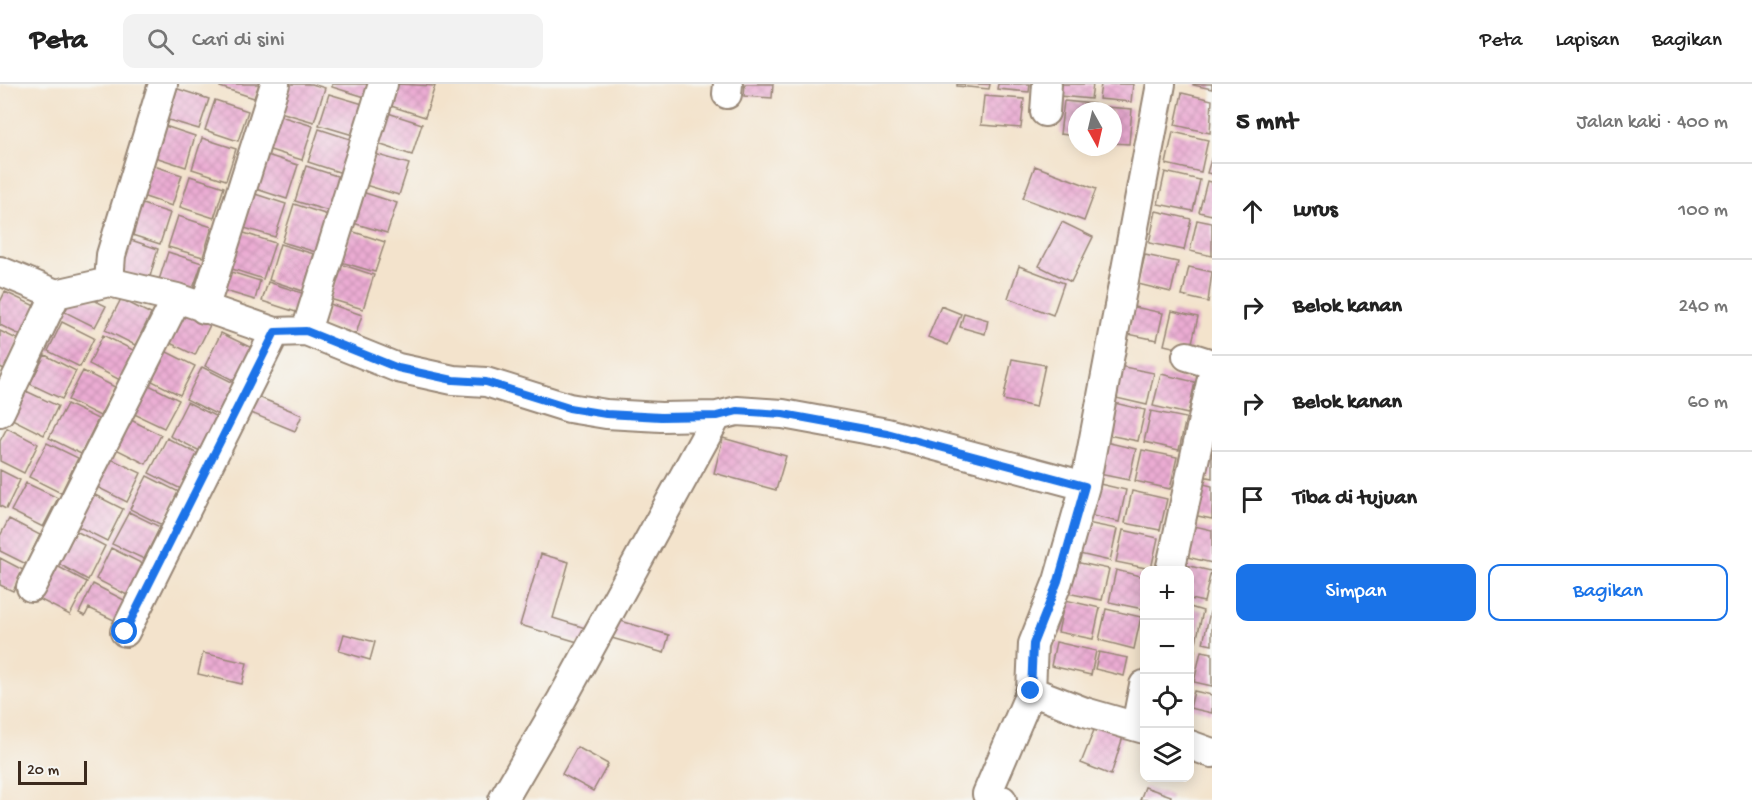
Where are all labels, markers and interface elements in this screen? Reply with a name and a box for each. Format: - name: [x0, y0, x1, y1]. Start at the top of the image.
- search box: [123, 14, 543, 68]
- text: Peta: [30, 25, 87, 58]
- icon: search: [144, 25, 177, 58]
- text: Cari di sini: [192, 28, 285, 54]
- text: Peta: [1480, 29, 1523, 54]
- text: Lapisan: [1556, 29, 1619, 54]
- text: Bagikan: [1652, 29, 1722, 54]
- north arrow: [1068, 102, 1122, 156]
- text: 5 mnt: [1236, 108, 1297, 139]
- text: Jalan kaki · 400 m: [1576, 112, 1728, 135]
- icon: ahead: [1236, 195, 1269, 228]
- text: Lurus: [1293, 198, 1338, 224]
- text: 100 m: [1678, 200, 1728, 223]
- icon: right: [1236, 291, 1269, 324]
- text: Belok kanan: [1293, 294, 1402, 320]
- text: 240 m: [1678, 296, 1728, 319]
- icon: right: [1236, 387, 1269, 420]
- text: Belok kanan: [1293, 390, 1402, 416]
- text: 60 m: [1688, 392, 1728, 415]
- icon: arrive: [1236, 483, 1269, 516]
- text: Tiba di tujuan: [1293, 486, 1417, 512]
- button: Simpan: [1236, 564, 1476, 621]
- button: Bagikan: [1488, 564, 1728, 621]
- map controls: [1140, 566, 1194, 782]
- button: +: [1140, 566, 1194, 620]
- route start: [111, 618, 137, 644]
- button: −: [1140, 620, 1194, 674]
- button: locate: [1140, 674, 1194, 728]
- route end: [1017, 677, 1043, 703]
- button: layers: [1140, 728, 1194, 782]
- scale bar: [18, 758, 87, 786]
- text: 20 m: [27, 762, 59, 781]

